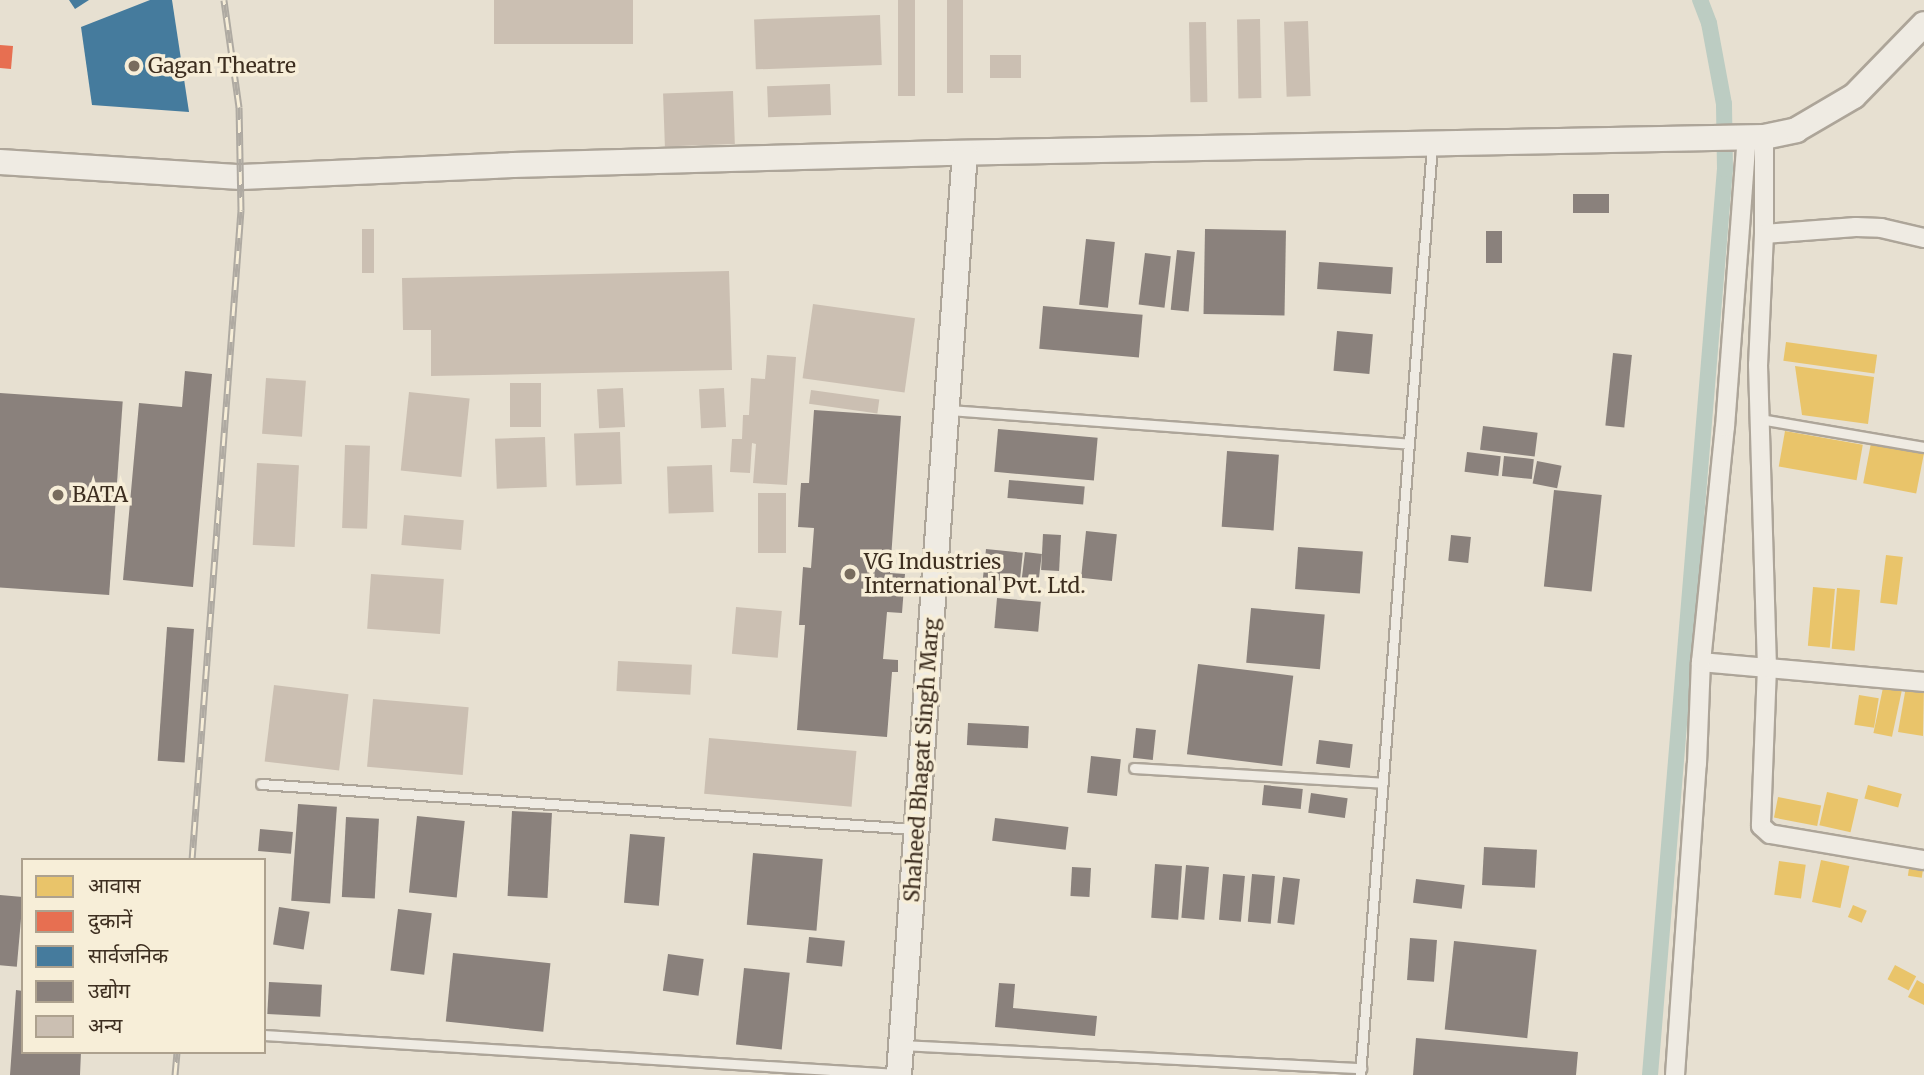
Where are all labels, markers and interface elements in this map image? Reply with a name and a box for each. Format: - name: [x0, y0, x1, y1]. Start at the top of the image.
- place label: Gagan Theatre: [148, 53, 296, 79]
- marker: Gagan Theatre: [126, 58, 142, 74]
- place label: BATA: [72, 482, 128, 508]
- marker: BATA: [50, 487, 66, 503]
- place label: VG Industries International Pvt. Ltd.: [864, 549, 1086, 599]
- marker: VG Industries International Pvt. Ltd.: [842, 566, 858, 582]
- street label: Shaheed Bhagat Singh Marg: [899, 617, 945, 903]
- legend: [21, 858, 266, 1054]
- text: आवास: [88, 872, 141, 899]
- text: दुकानें: [88, 907, 132, 934]
- text: सार्वजनिक: [88, 942, 168, 969]
- text: उद्योग: [88, 977, 130, 1004]
- text: अन्य: [88, 1012, 122, 1039]

